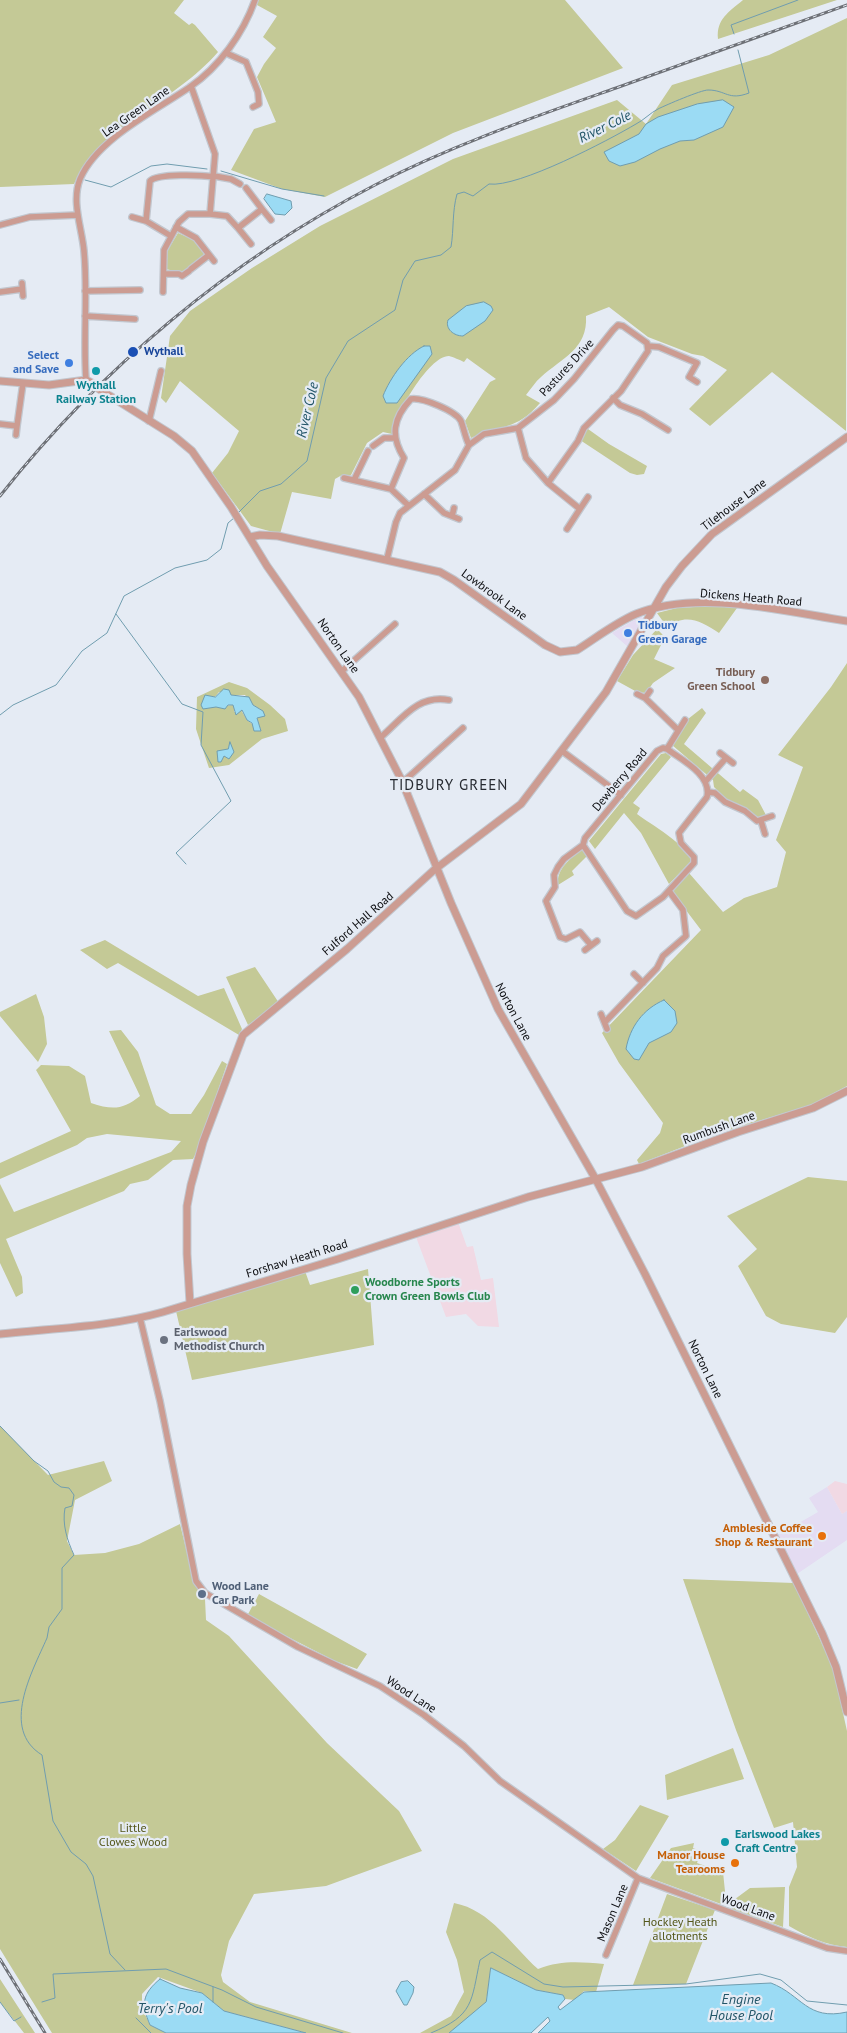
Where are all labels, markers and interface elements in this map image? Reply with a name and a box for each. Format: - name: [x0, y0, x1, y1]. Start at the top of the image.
- street label: Lea Green Lane: [100, 84, 172, 140]
- water label: River Cole: [576, 107, 634, 147]
- street label: Pastures Drive: [537, 336, 597, 400]
- marker: Wythall: [126, 345, 140, 359]
- place label: Wythall: [144, 345, 184, 359]
- place label: Select and Save: [13, 349, 59, 377]
- marker: Select and Save: [63, 357, 75, 369]
- marker: Wythall Railway Station: [90, 365, 102, 377]
- place label: Wythall Railway Station: [56, 379, 136, 407]
- water label: River Cole: [293, 381, 323, 439]
- street label: Tilehouse Lane: [699, 476, 769, 534]
- street label: Lowbrook Lane: [458, 566, 530, 624]
- street label: Dickens Heath Road: [699, 586, 803, 610]
- street label: Norton Lane: [314, 616, 362, 676]
- place label: Tidbury Green Garage: [638, 619, 707, 647]
- marker: Tidbury Green Garage: [622, 627, 634, 639]
- place label: Tidbury Green School: [687, 666, 755, 694]
- marker: Tidbury Green School: [759, 674, 771, 686]
- street label: Dewberry Road: [590, 746, 650, 814]
- district label: TIDBURY GREEN: [388, 777, 510, 795]
- street label: Fulford Hall Road: [319, 889, 397, 959]
- street label: Norton Lane: [492, 981, 534, 1043]
- street label: Rumbush Lane: [681, 1108, 757, 1148]
- street label: Forshaw Heath Road: [244, 1237, 350, 1281]
- place label: Woodborne Sports Crown Green Bowls Club: [365, 1276, 490, 1304]
- marker: Woodborne Sports Crown Green Bowls Club: [349, 1284, 361, 1296]
- place label: Earlswood Methodist Church: [174, 1326, 265, 1354]
- marker: Earlswood Methodist Church: [158, 1334, 170, 1346]
- street label: Norton Lane: [685, 1337, 725, 1401]
- place label: Ambleside Coffee Shop & Restaurant: [715, 1522, 812, 1550]
- marker: Ambleside Coffee Shop & Restaurant: [816, 1530, 828, 1542]
- place label: Wood Lane Car Park: [212, 1580, 269, 1608]
- marker: Wood Lane Car Park: [196, 1588, 208, 1600]
- street label: Wood Lane: [383, 1674, 439, 1716]
- park label: Little Clowes Wood: [99, 1822, 167, 1850]
- place label: Earlswood Lakes Craft Centre: [735, 1828, 820, 1856]
- marker: Earlswood Lakes Craft Centre: [719, 1836, 731, 1848]
- place label: Manor House Tearooms: [657, 1849, 725, 1877]
- marker: Manor House Tearooms: [729, 1857, 741, 1869]
- street label: Mason Lane: [594, 1882, 632, 1944]
- street label: Wood Lane: [719, 1892, 777, 1924]
- park label: Hockley Heath allotments: [643, 1916, 717, 1944]
- water label: Engine House Pool: [709, 1992, 773, 2024]
- water label: Terry's Pool: [138, 2001, 202, 2017]

